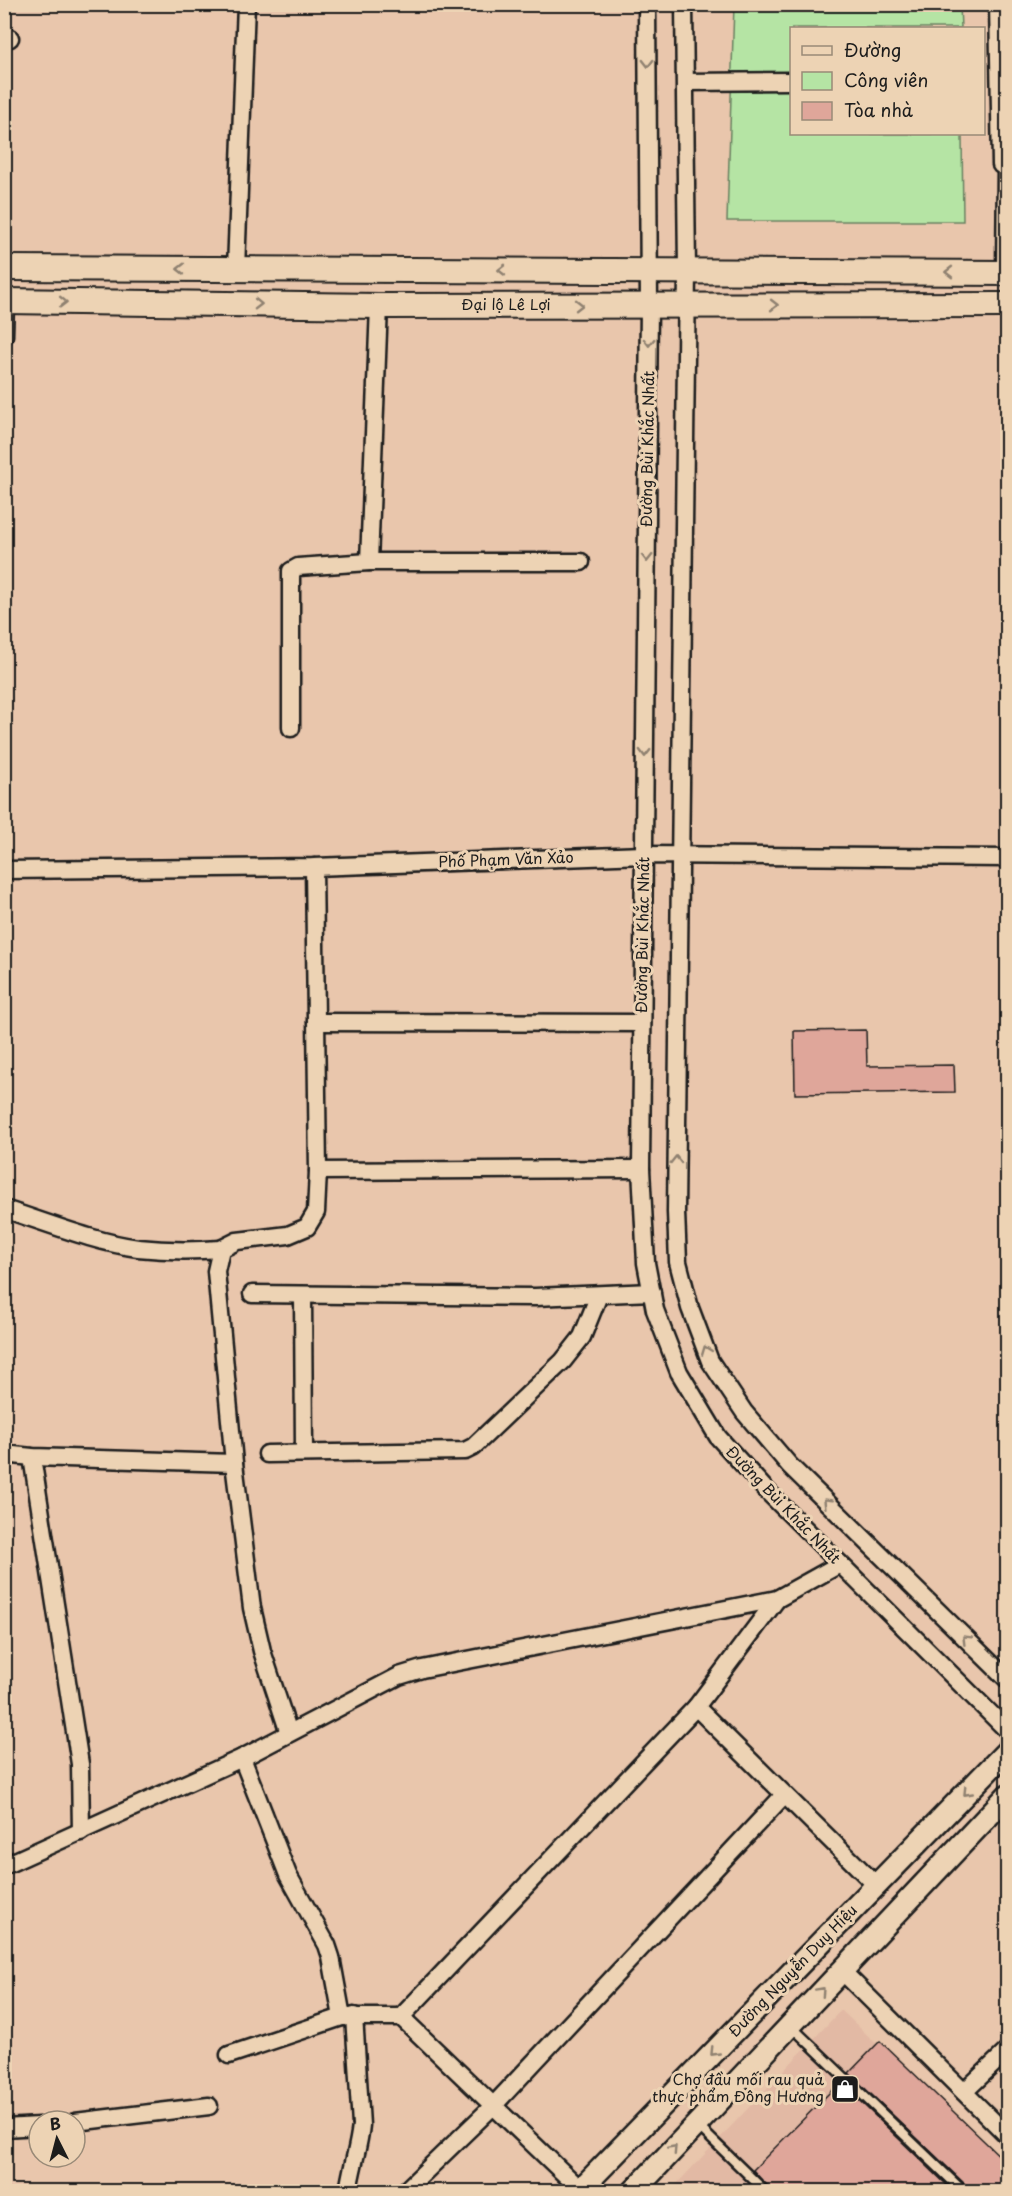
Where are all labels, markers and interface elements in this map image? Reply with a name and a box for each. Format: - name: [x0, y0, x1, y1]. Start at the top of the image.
- legend: [790, 27, 985, 135]
- text: Đường: [844, 36, 901, 63]
- one-way arrow: [642, 58, 654, 67]
- text: Công viên: [844, 66, 928, 93]
- text: Tòa nhà: [844, 96, 914, 123]
- one-way arrow: [177, 263, 186, 275]
- one-way arrow: [498, 264, 507, 276]
- one-way arrow: [945, 266, 954, 279]
- street label: Đại lộ Lê Lợi: [461, 292, 551, 315]
- one-way arrow: [58, 296, 67, 308]
- one-way arrow: [253, 298, 262, 311]
- one-way arrow: [574, 299, 583, 311]
- one-way arrow: [769, 299, 778, 311]
- one-way arrow: [643, 337, 655, 346]
- street label: Đường Bùi Khắc Nhất: [634, 371, 659, 527]
- one-way arrow: [641, 553, 653, 562]
- one-way arrow: [639, 748, 651, 757]
- street label: Phố Phạm Văn Xảo: [438, 845, 574, 872]
- street label: Đường Bùi Khắc Nhất: [629, 857, 654, 1013]
- one-way arrow: [670, 1155, 682, 1164]
- one-way arrow: [701, 1345, 713, 1356]
- street label: Đường Bùi Khắc Nhất: [721, 1440, 847, 1568]
- one-way arrow: [823, 1498, 834, 1509]
- one-way arrow: [962, 1635, 973, 1646]
- one-way arrow: [963, 1785, 974, 1796]
- street label: Đường Nguyễn Duy Hiệu: [722, 1898, 862, 2042]
- one-way arrow: [814, 1988, 825, 1998]
- one-way arrow: [710, 2045, 721, 2056]
- place label: Chợ đầu mối rau quả thực phẩm Đông Hương: [652, 2067, 824, 2107]
- shop icon: Chợ đầu mối rau quả thực phẩm Đông Hương: [829, 2073, 861, 2105]
- north arrow: [27, 2109, 87, 2169]
- text: B: [49, 2111, 62, 2136]
- one-way arrow: [666, 2145, 677, 2156]

